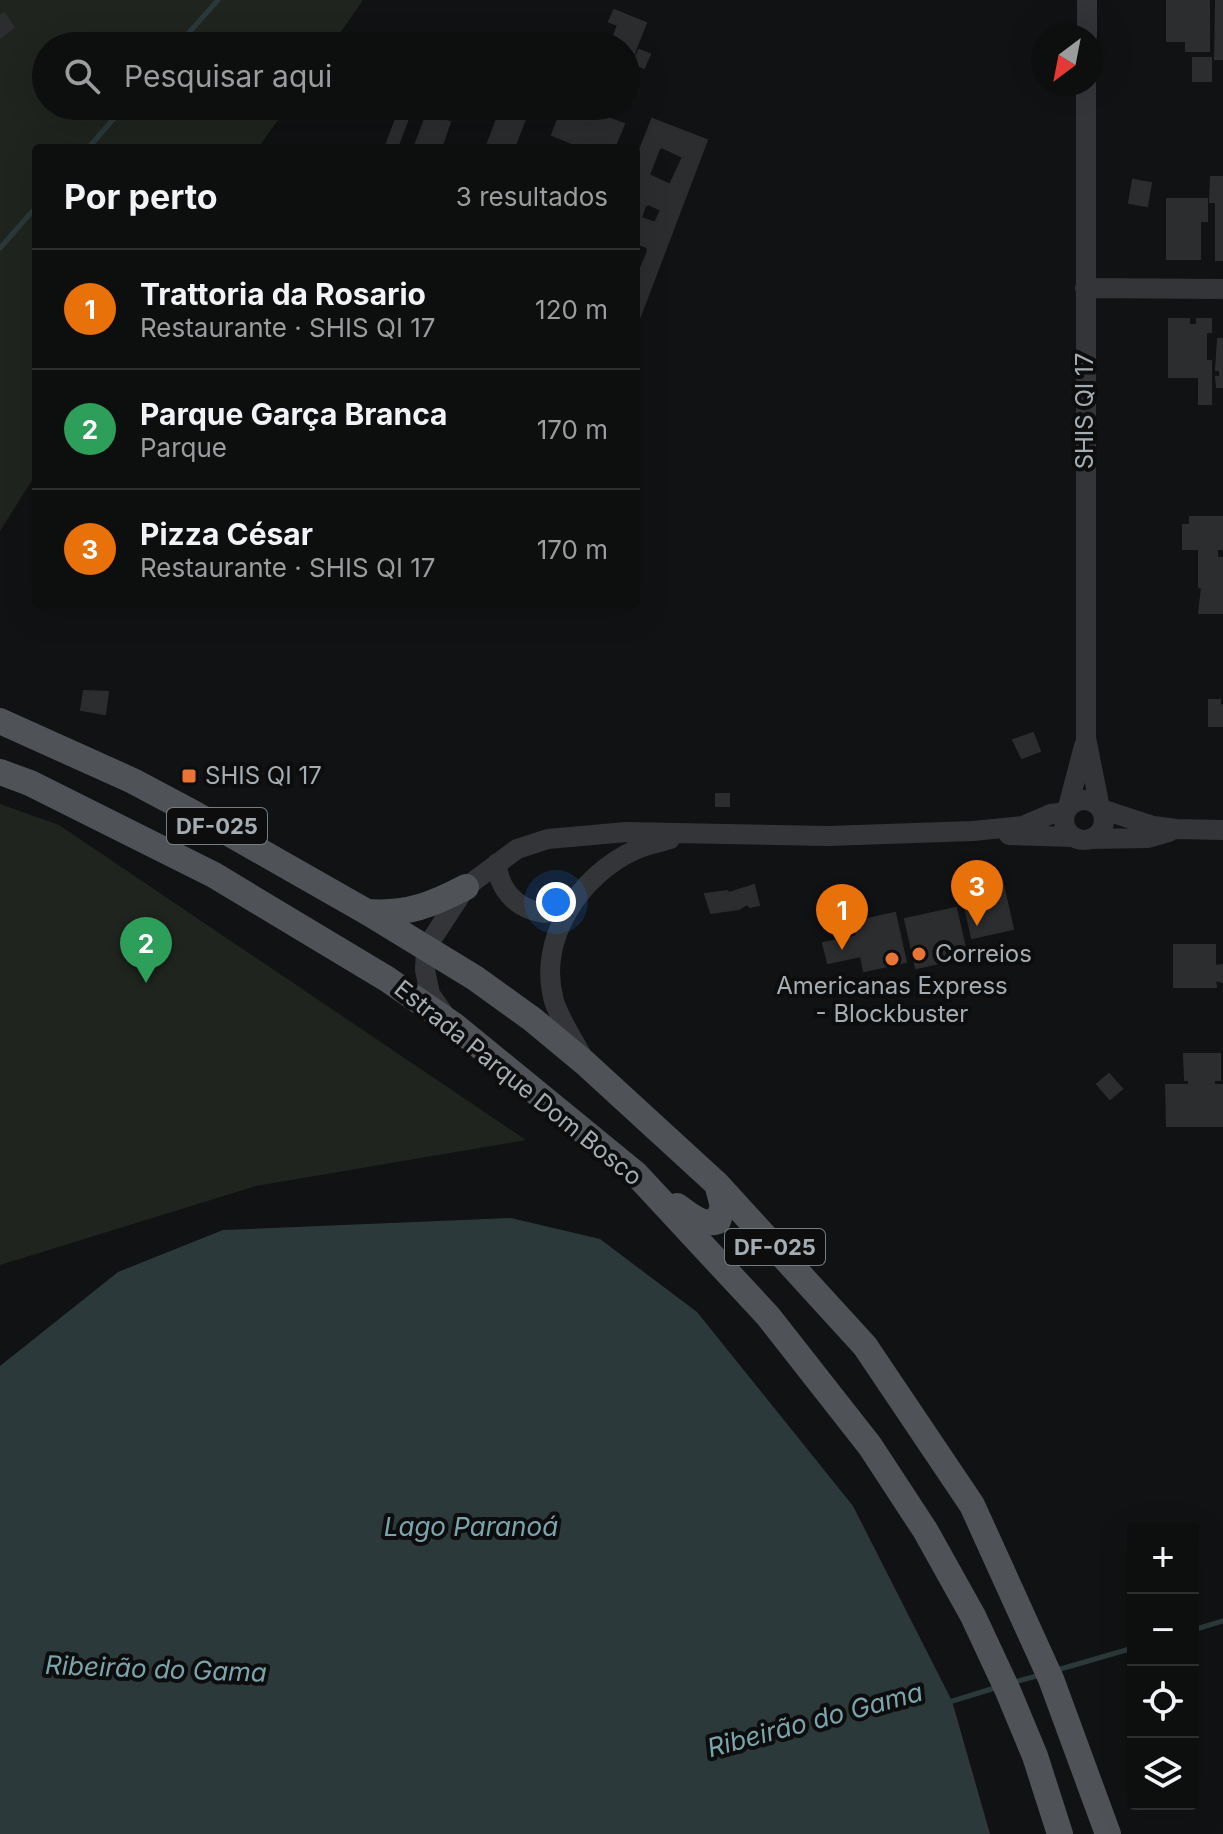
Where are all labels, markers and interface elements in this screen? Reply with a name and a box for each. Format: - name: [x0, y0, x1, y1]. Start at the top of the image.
- north arrow: [1031, 24, 1103, 96]
- search box: [32, 32, 640, 120]
- icon: search: [60, 54, 104, 98]
- text: Pesquisar aqui: [124, 58, 332, 94]
- text: Por perto: [64, 176, 218, 217]
- text: 3 resultados: [456, 181, 608, 212]
- text: Trattoria da Rosario: [140, 276, 426, 312]
- text: 1: [84, 294, 96, 325]
- text: 120 m: [535, 294, 608, 325]
- text: Restaurante · SHIS QI 17: [140, 312, 436, 343]
- street label: SHIS QI 17: [1070, 353, 1099, 469]
- text: Parque Garça Branca: [140, 396, 448, 432]
- text: 2: [82, 414, 98, 445]
- text: 170 m: [537, 414, 608, 445]
- text: Parque: [140, 432, 227, 463]
- text: Pizza César: [140, 516, 313, 552]
- text: 3: [82, 534, 98, 565]
- text: 170 m: [537, 534, 608, 565]
- text: Restaurante · SHIS QI 17: [140, 552, 436, 583]
- place label: SHIS QI 17: [205, 761, 322, 790]
- marker: SHIS QI 17: [180, 767, 198, 785]
- road number: DF-025: [167, 808, 267, 844]
- pin: 3: [951, 860, 1003, 926]
- your location: [536, 882, 576, 922]
- pin: 1: [816, 884, 868, 950]
- pin: 2: [120, 917, 172, 983]
- place label: Correios: [935, 939, 1032, 968]
- marker: Correios: [910, 945, 928, 963]
- marker: Americanas Express - Blockbuster: [883, 950, 901, 968]
- place label: Americanas Express - Blockbuster: [776, 971, 1008, 1028]
- street label: Estrada Parque Dom Bosco: [389, 974, 648, 1191]
- road number: DF-025: [725, 1229, 825, 1265]
- water label: Lago Paranoá: [384, 1511, 558, 1542]
- map controls: [1127, 1522, 1199, 1810]
- button: +: [1127, 1522, 1199, 1594]
- button: −: [1127, 1594, 1199, 1666]
- water label: Ribeirão do Gama: [45, 1649, 267, 1688]
- button: locate: [1127, 1666, 1199, 1738]
- water label: Ribeirão do Gama: [704, 1676, 926, 1763]
- button: layers: [1127, 1738, 1199, 1810]

